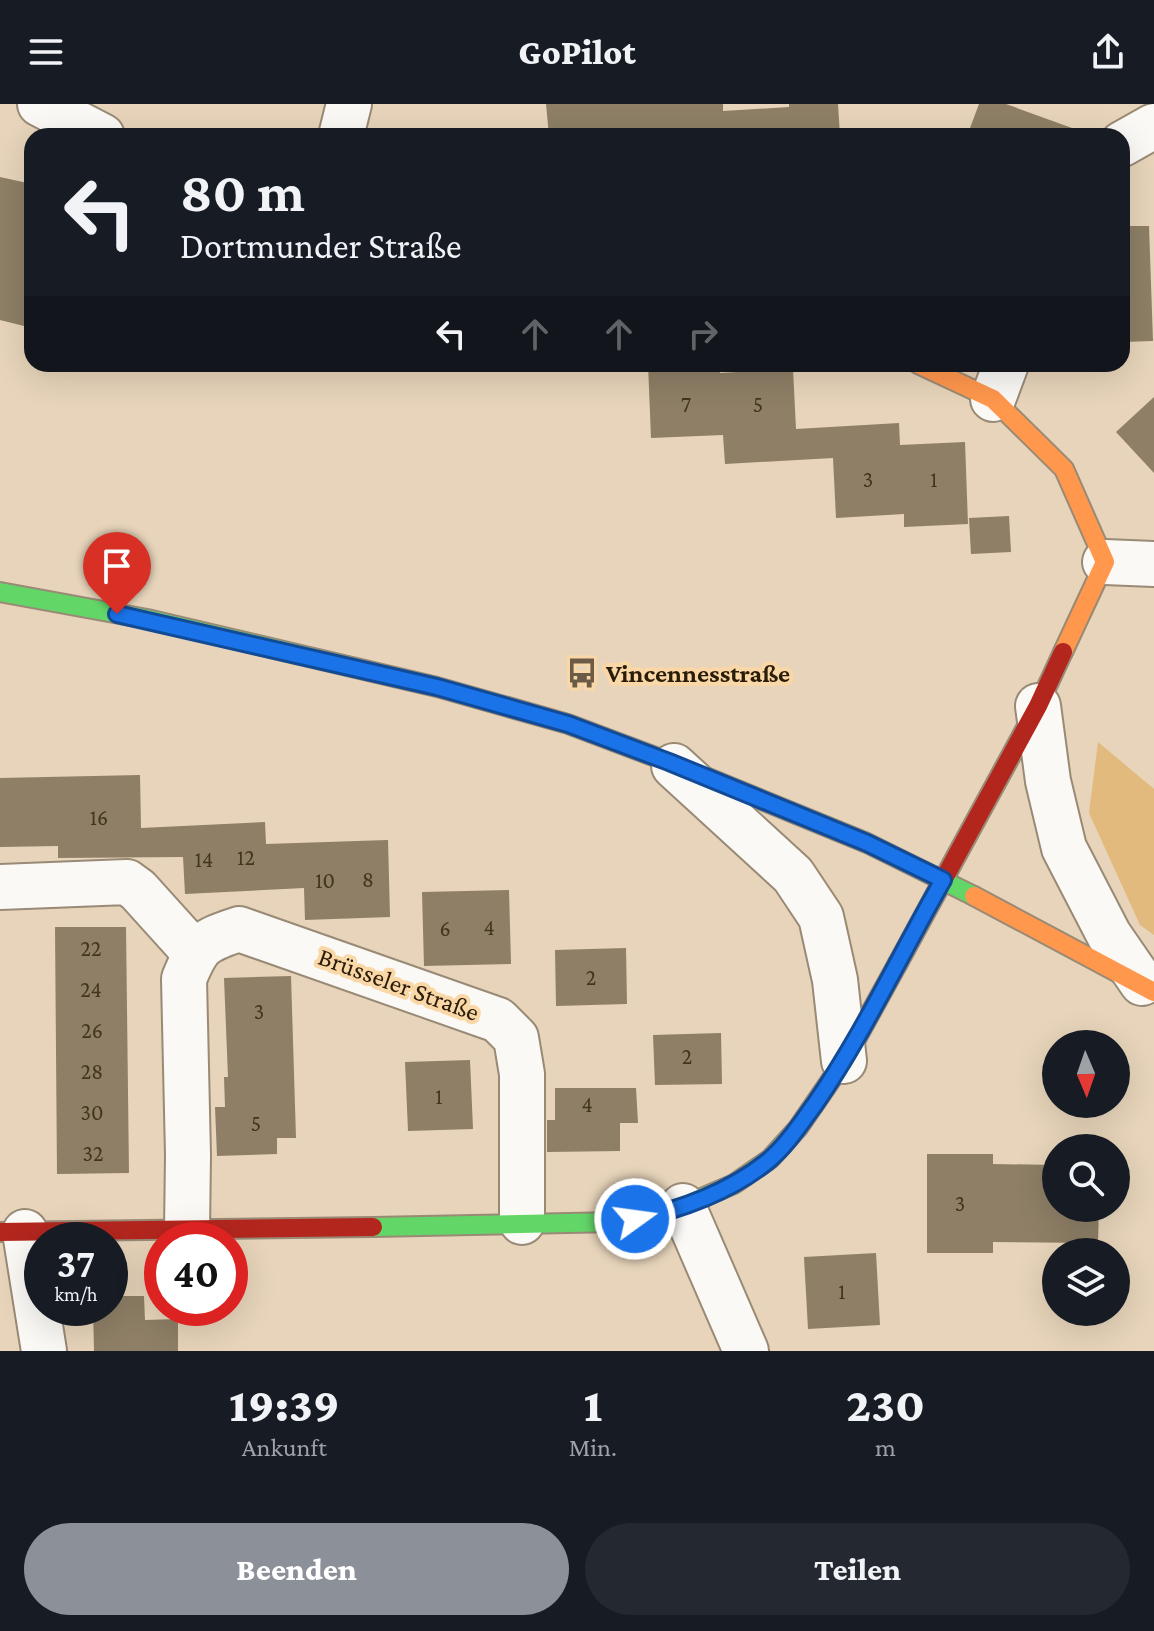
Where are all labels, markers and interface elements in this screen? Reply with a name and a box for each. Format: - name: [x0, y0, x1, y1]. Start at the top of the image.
- icon: menu: [24, 30, 68, 74]
- icon: share: [1086, 30, 1130, 74]
- text: GoPilot: [518, 32, 636, 72]
- icon: left: [48, 160, 152, 264]
- text: 80 m: [180, 161, 305, 223]
- text: Dortmunder Straße: [180, 226, 462, 266]
- icon: left: [429, 312, 473, 356]
- icon: ahead: [513, 312, 557, 356]
- icon: ahead: [597, 312, 641, 356]
- icon: right: [681, 312, 725, 356]
- house number: 7: [681, 392, 691, 417]
- house number: 5: [753, 392, 763, 417]
- house number: 3: [863, 467, 873, 492]
- house number: 1: [930, 467, 938, 492]
- pin: [83, 532, 151, 614]
- icon: arrive: [95, 544, 139, 588]
- bus stop icon: Vincennesstraße: [565, 656, 599, 690]
- place label: Vincennesstraße: [605, 659, 790, 688]
- house number: 16: [90, 805, 108, 830]
- house number: 12: [237, 845, 255, 870]
- house number: 14: [195, 847, 213, 872]
- house number: 8: [362, 867, 374, 892]
- house number: 10: [315, 868, 335, 893]
- house number: 4: [483, 915, 495, 940]
- house number: 6: [439, 916, 451, 941]
- house number: 22: [81, 936, 101, 961]
- street label: Brüsseler Straße: [315, 942, 483, 1027]
- house number: 2: [586, 965, 596, 990]
- house number: 24: [80, 977, 102, 1002]
- house number: 3: [254, 999, 264, 1024]
- house number: 26: [81, 1018, 103, 1043]
- north arrow: [1042, 1030, 1130, 1118]
- map controls: [1042, 1030, 1130, 1326]
- house number: 2: [682, 1044, 692, 1069]
- house number: 28: [81, 1059, 103, 1084]
- house number: 1: [435, 1084, 443, 1109]
- house number: 4: [581, 1092, 593, 1117]
- house number: 30: [81, 1100, 103, 1125]
- house number: 5: [251, 1111, 261, 1136]
- button: search: [1042, 1134, 1130, 1222]
- house number: 32: [83, 1141, 103, 1166]
- position arrow: [593, 1177, 677, 1261]
- house number: 3: [955, 1191, 965, 1216]
- speed limit sign: 40: [144, 1222, 248, 1326]
- button: layers: [1042, 1238, 1130, 1326]
- text: 37: [57, 1241, 95, 1286]
- house number: 1: [838, 1279, 846, 1304]
- text: km/h: [54, 1283, 98, 1305]
- text: 19:39: [229, 1378, 340, 1431]
- text: 1: [583, 1378, 602, 1431]
- text: 230: [846, 1378, 925, 1431]
- text: Ankunft: [242, 1433, 327, 1462]
- text: Min.: [569, 1433, 617, 1462]
- text: m: [875, 1433, 896, 1462]
- button: Beenden: [24, 1523, 569, 1615]
- button: Teilen: [585, 1523, 1130, 1615]

